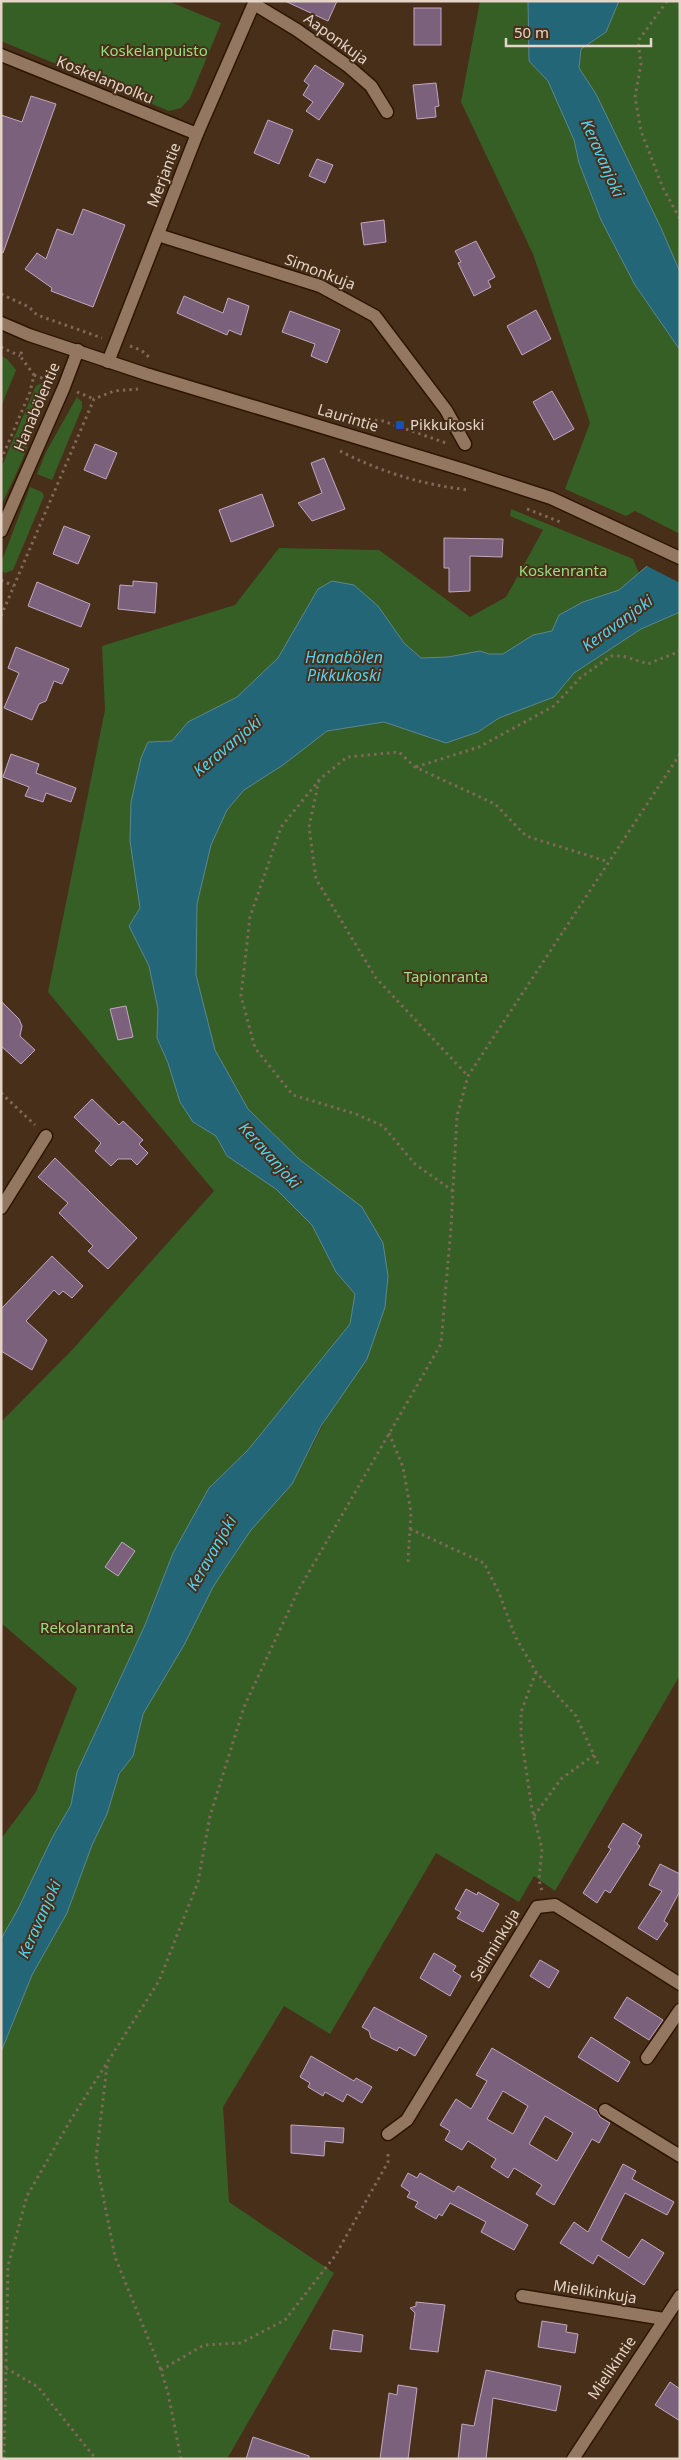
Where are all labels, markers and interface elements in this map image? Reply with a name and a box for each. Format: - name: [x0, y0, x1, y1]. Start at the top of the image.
- street label: Aaponkuja: [300, 8, 373, 68]
- scale bar: [506, 15, 651, 47]
- text: 50 m: [514, 22, 549, 42]
- park label: Koskelanpuisto: [100, 40, 208, 60]
- street label: Koskelanpolku: [54, 51, 157, 108]
- water label: Keravanjoki: [576, 116, 630, 201]
- street label: Merjantie: [142, 140, 185, 210]
- street label: Simonkuja: [282, 248, 359, 294]
- street label: Hanabölentie: [8, 359, 64, 454]
- street label: Laurintie: [315, 398, 381, 436]
- place label: Pikkukoski: [410, 414, 484, 434]
- marker: Pikkukoski: [394, 419, 406, 431]
- park label: Koskenranta: [519, 560, 607, 580]
- water label: Keravanjoki: [577, 589, 658, 656]
- water label: Hanabölen Pikkukoski: [305, 646, 383, 686]
- water label: Keravanjoki: [188, 710, 267, 781]
- park label: Tapionranta: [404, 966, 488, 986]
- water label: Keravanjoki: [234, 1117, 307, 1194]
- water label: Keravanjoki: [181, 1511, 242, 1594]
- park label: Rekolanranta: [40, 1617, 134, 1637]
- water label: Keravanjoki: [12, 1876, 66, 1961]
- street label: Seliminkuja: [465, 1905, 524, 1984]
- street label: Mielikinkuja: [552, 2275, 638, 2307]
- street label: Mielikintie: [583, 2332, 640, 2403]

